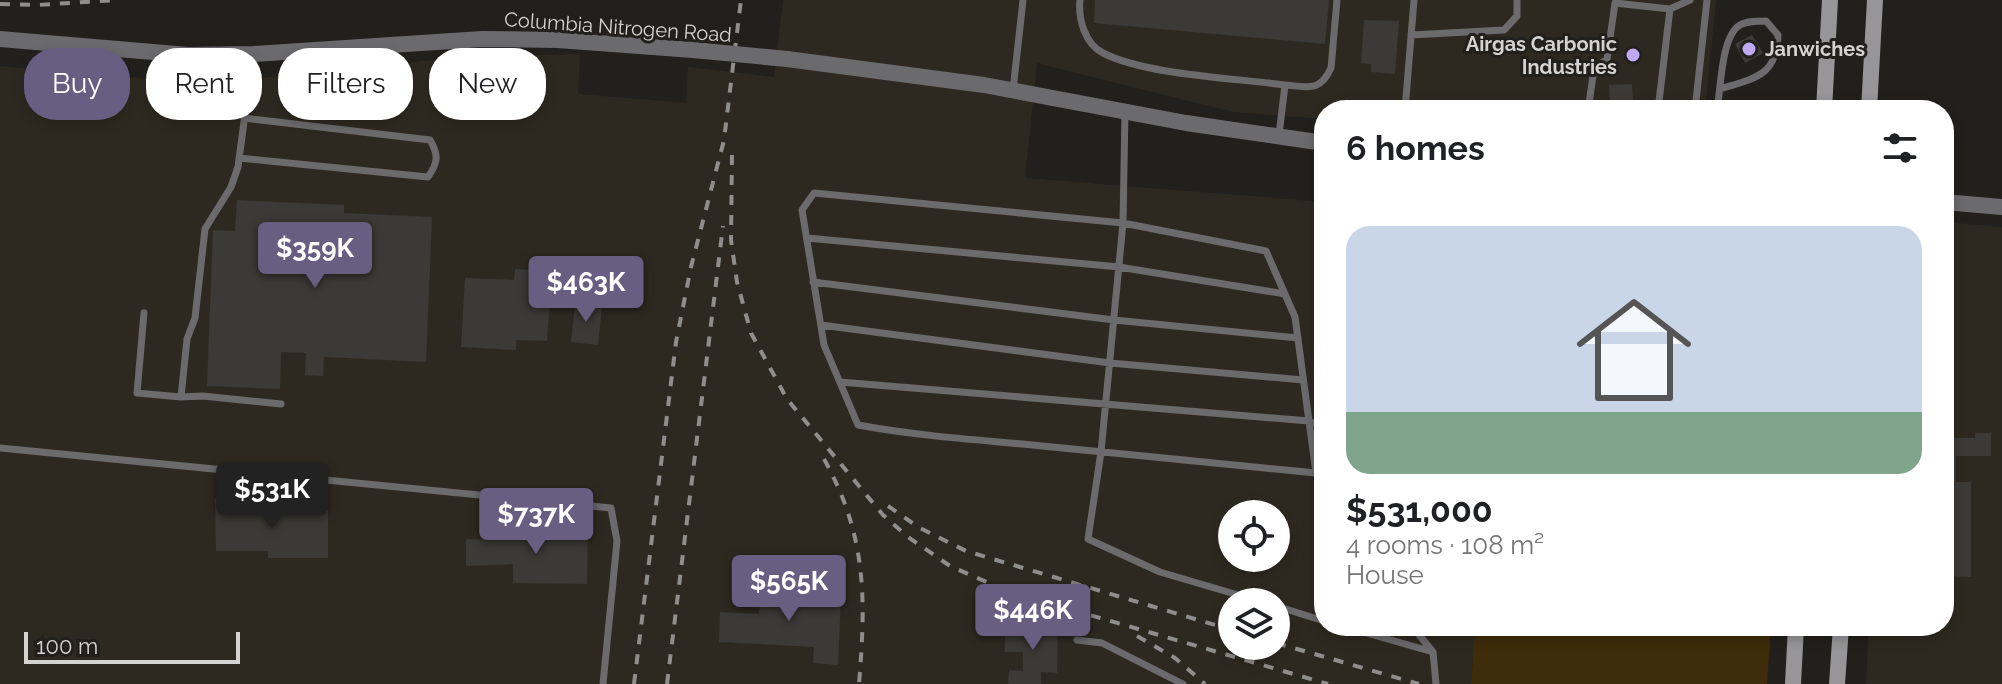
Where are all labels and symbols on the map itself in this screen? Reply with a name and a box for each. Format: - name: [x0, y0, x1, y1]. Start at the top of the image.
- street label: Columbia Nitrogen Road: [503, 7, 733, 47]
- place label: Airgas Carbonic Industries: [1466, 32, 1617, 79]
- place label: Janwiches: [1765, 37, 1865, 61]
- marker: Janwiches: [1740, 40, 1758, 58]
- marker: Airgas Carbonic Industries: [1624, 46, 1642, 64]
- pin: $359K: [259, 222, 371, 290]
- pin: $463K: [530, 256, 642, 324]
- pin: $531K: [216, 463, 328, 531]
- pin: $737K: [480, 488, 592, 556]
- pin: $565K: [733, 555, 845, 623]
- pin: $446K: [977, 584, 1089, 652]
- scale bar: [24, 628, 240, 664]

